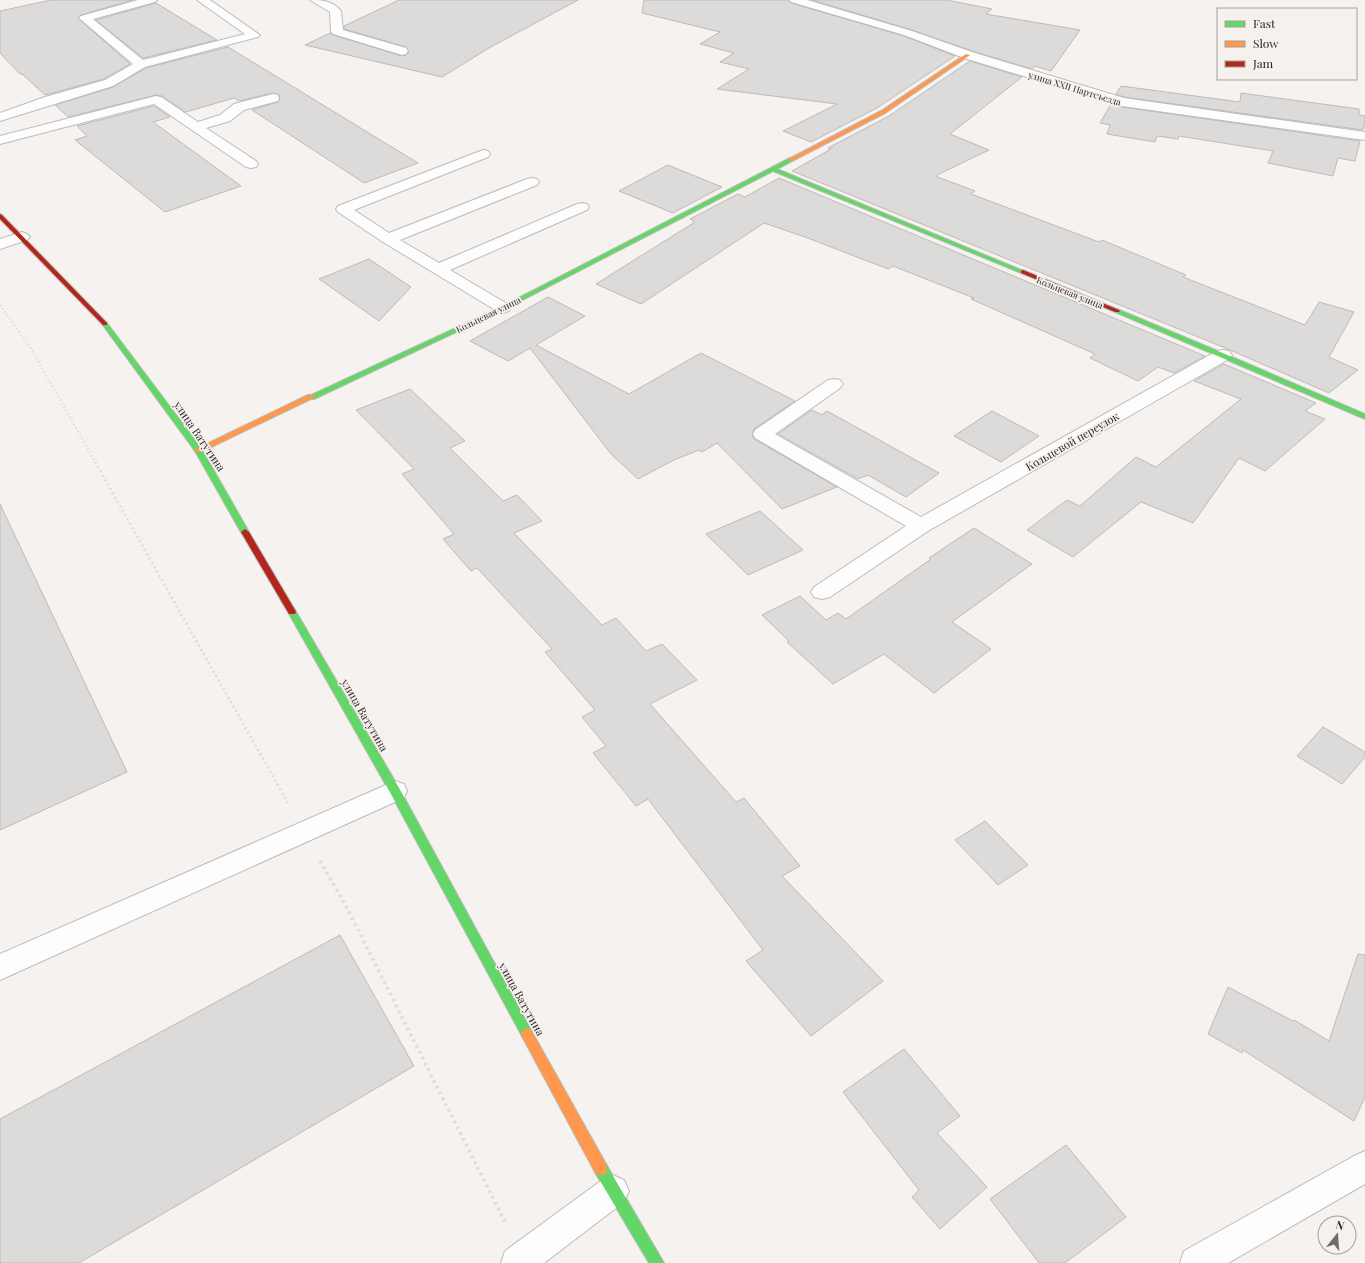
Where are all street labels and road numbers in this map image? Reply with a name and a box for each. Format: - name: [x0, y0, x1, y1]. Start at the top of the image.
- street label: улица XXII Партсъезда: [1026, 68, 1123, 108]
- street label: Кольцевая улица: [1035, 273, 1106, 311]
- street label: Кольцевая улица: [454, 293, 523, 335]
- street label: улица Ватутина: [170, 397, 229, 474]
- street label: Кольцевой переулок: [1023, 408, 1122, 474]
- street label: улица Ватутина: [338, 675, 392, 755]
- street label: улица Ватутина: [495, 959, 549, 1039]

